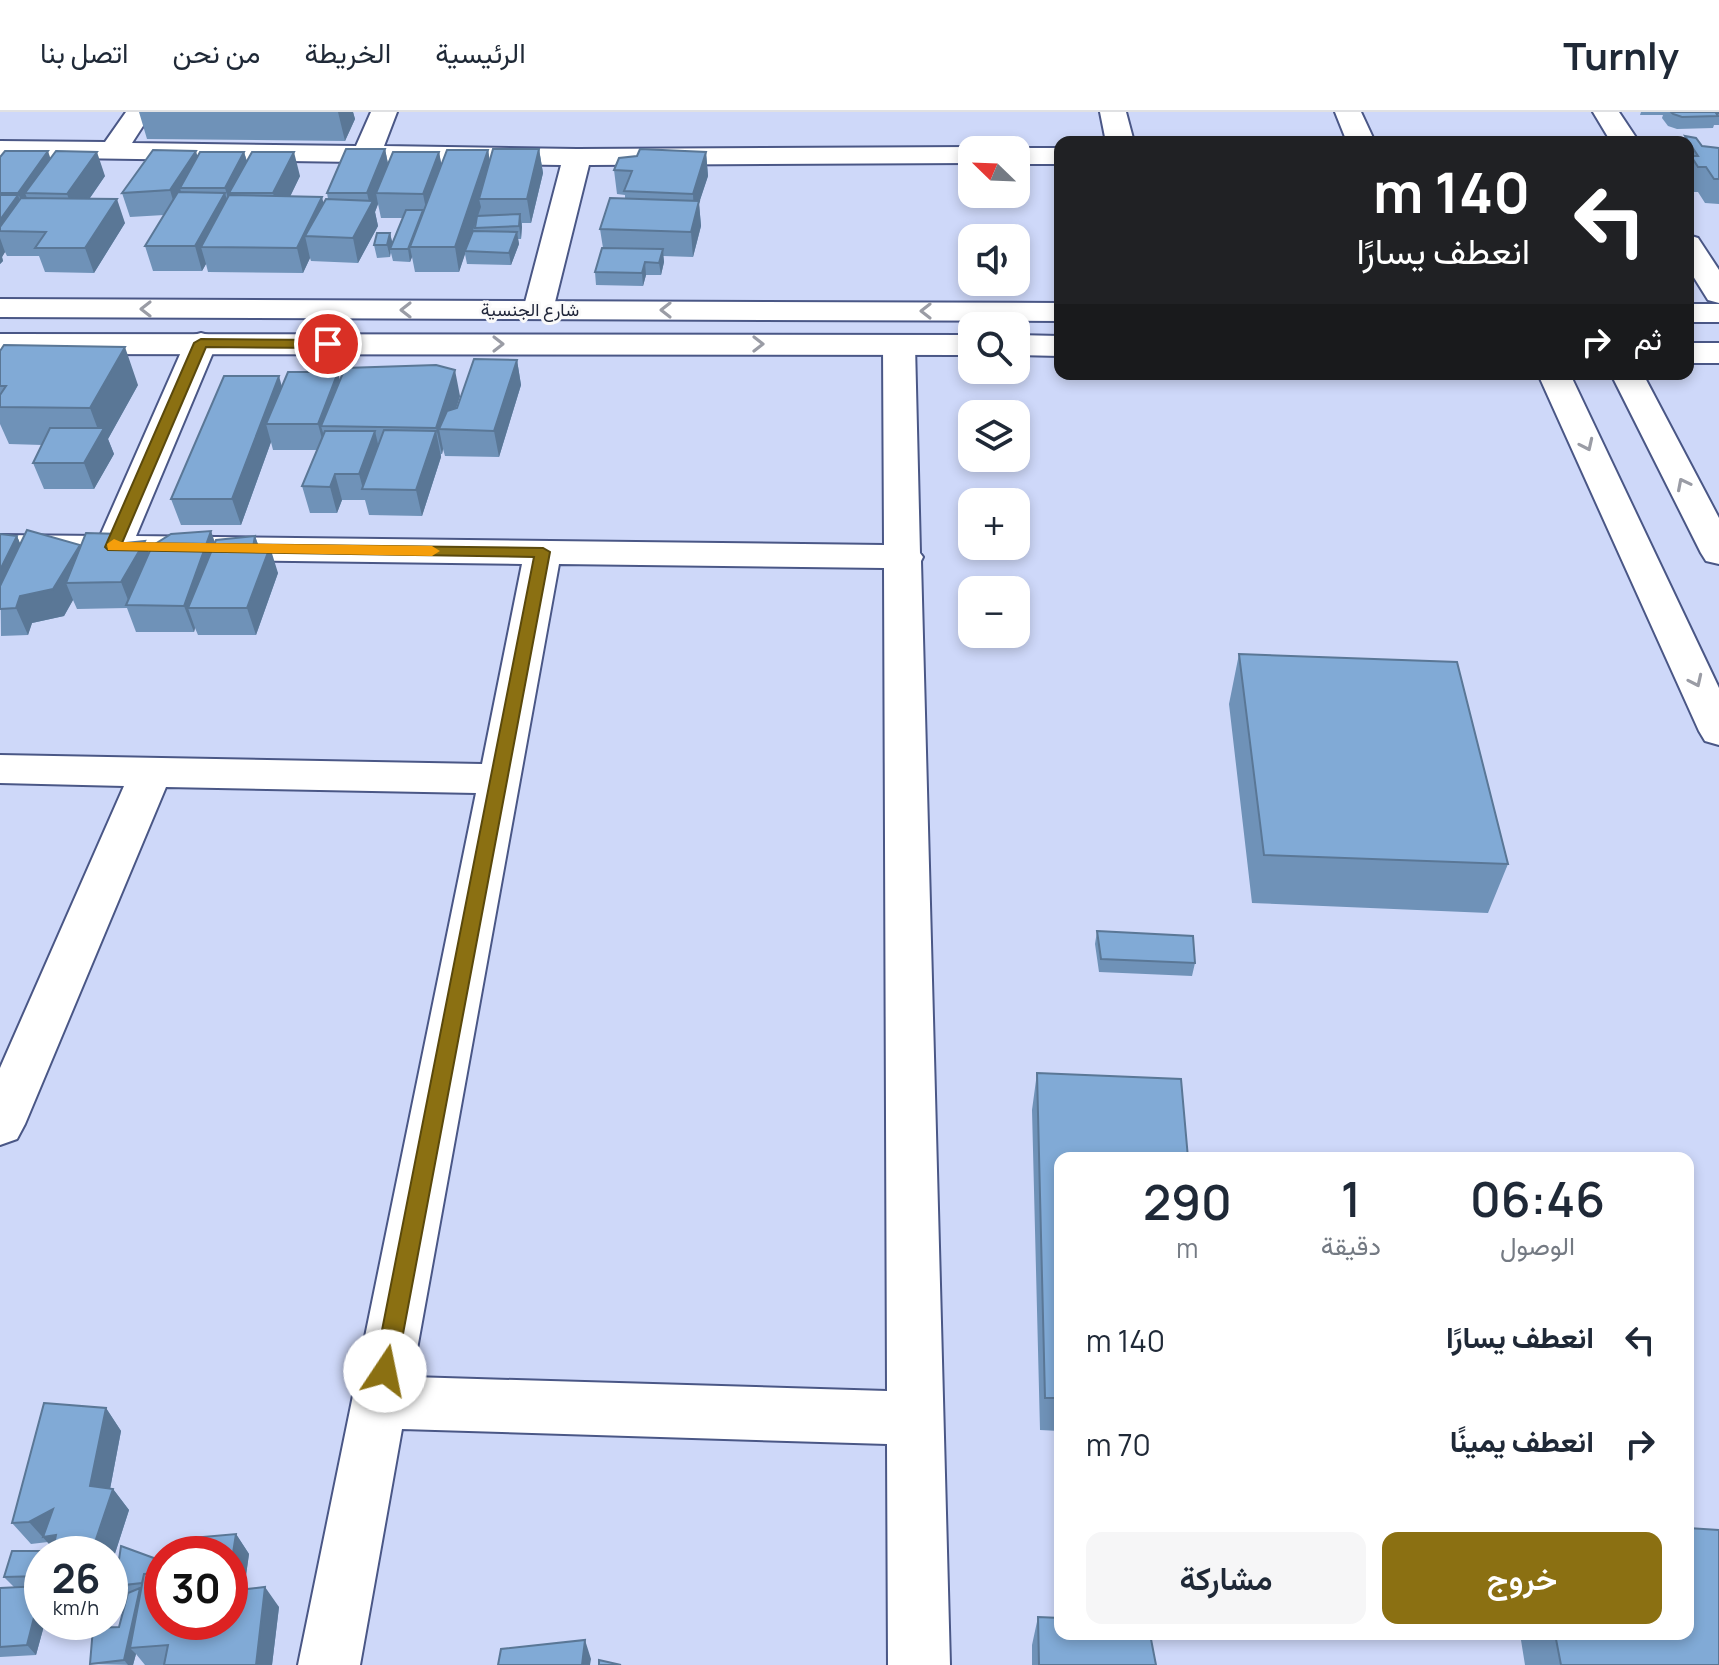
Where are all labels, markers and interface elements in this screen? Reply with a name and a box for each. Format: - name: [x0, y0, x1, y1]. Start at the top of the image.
- text: Turnly: [1563, 29, 1679, 81]
- text: اتصل بنا: [40, 33, 129, 71]
- text: من نحن: [173, 33, 261, 71]
- text: الخريطة: [305, 33, 391, 71]
- text: الرئيسية: [435, 33, 526, 71]
- north arrow: [958, 136, 1030, 208]
- map controls: [958, 136, 1030, 648]
- text: 140 m: [1373, 153, 1530, 230]
- icon: left: [1558, 168, 1662, 272]
- button: sound: [958, 224, 1030, 296]
- text: انعطف يسارًا: [1357, 226, 1530, 275]
- street label: شارع الجنسية: [481, 297, 579, 322]
- one-way arrow: [139, 300, 152, 318]
- one-way arrow: [399, 301, 412, 319]
- one-way arrow: [659, 301, 672, 319]
- one-way arrow: [919, 302, 932, 320]
- pin: [294, 310, 362, 378]
- button: search: [958, 312, 1030, 384]
- text: ثم: [1634, 318, 1662, 359]
- icon: right: [1574, 320, 1618, 364]
- icon: arrive: [306, 322, 350, 366]
- one-way arrow: [492, 335, 505, 353]
- one-way arrow: [752, 335, 765, 353]
- button: layers: [958, 400, 1030, 472]
- one-way arrow: [1577, 437, 1593, 451]
- one-way arrow: [1678, 477, 1693, 492]
- button: +: [958, 488, 1030, 560]
- button: −: [958, 576, 1030, 648]
- one-way arrow: [1686, 673, 1702, 687]
- text: 1: [1341, 1166, 1361, 1231]
- text: 06:46: [1470, 1166, 1605, 1231]
- text: 290: [1143, 1169, 1232, 1234]
- text: دقيقة: [1321, 1227, 1381, 1263]
- text: الوصول: [1500, 1227, 1575, 1263]
- text: m: [1176, 1230, 1198, 1266]
- text: انعطف يسارًا: [1446, 1316, 1594, 1357]
- icon: left: [1618, 1318, 1662, 1362]
- text: 140 m: [1086, 1320, 1165, 1361]
- position arrow: [343, 1329, 427, 1413]
- text: انعطف يمينًا: [1450, 1420, 1594, 1461]
- icon: right: [1618, 1422, 1662, 1466]
- text: 70 m: [1086, 1424, 1151, 1465]
- button: مشاركة: [1086, 1532, 1366, 1624]
- button: خروج: [1382, 1532, 1662, 1624]
- speed limit sign: 30: [144, 1536, 248, 1640]
- text: 26: [52, 1550, 100, 1605]
- text: km/h: [53, 1594, 99, 1621]

